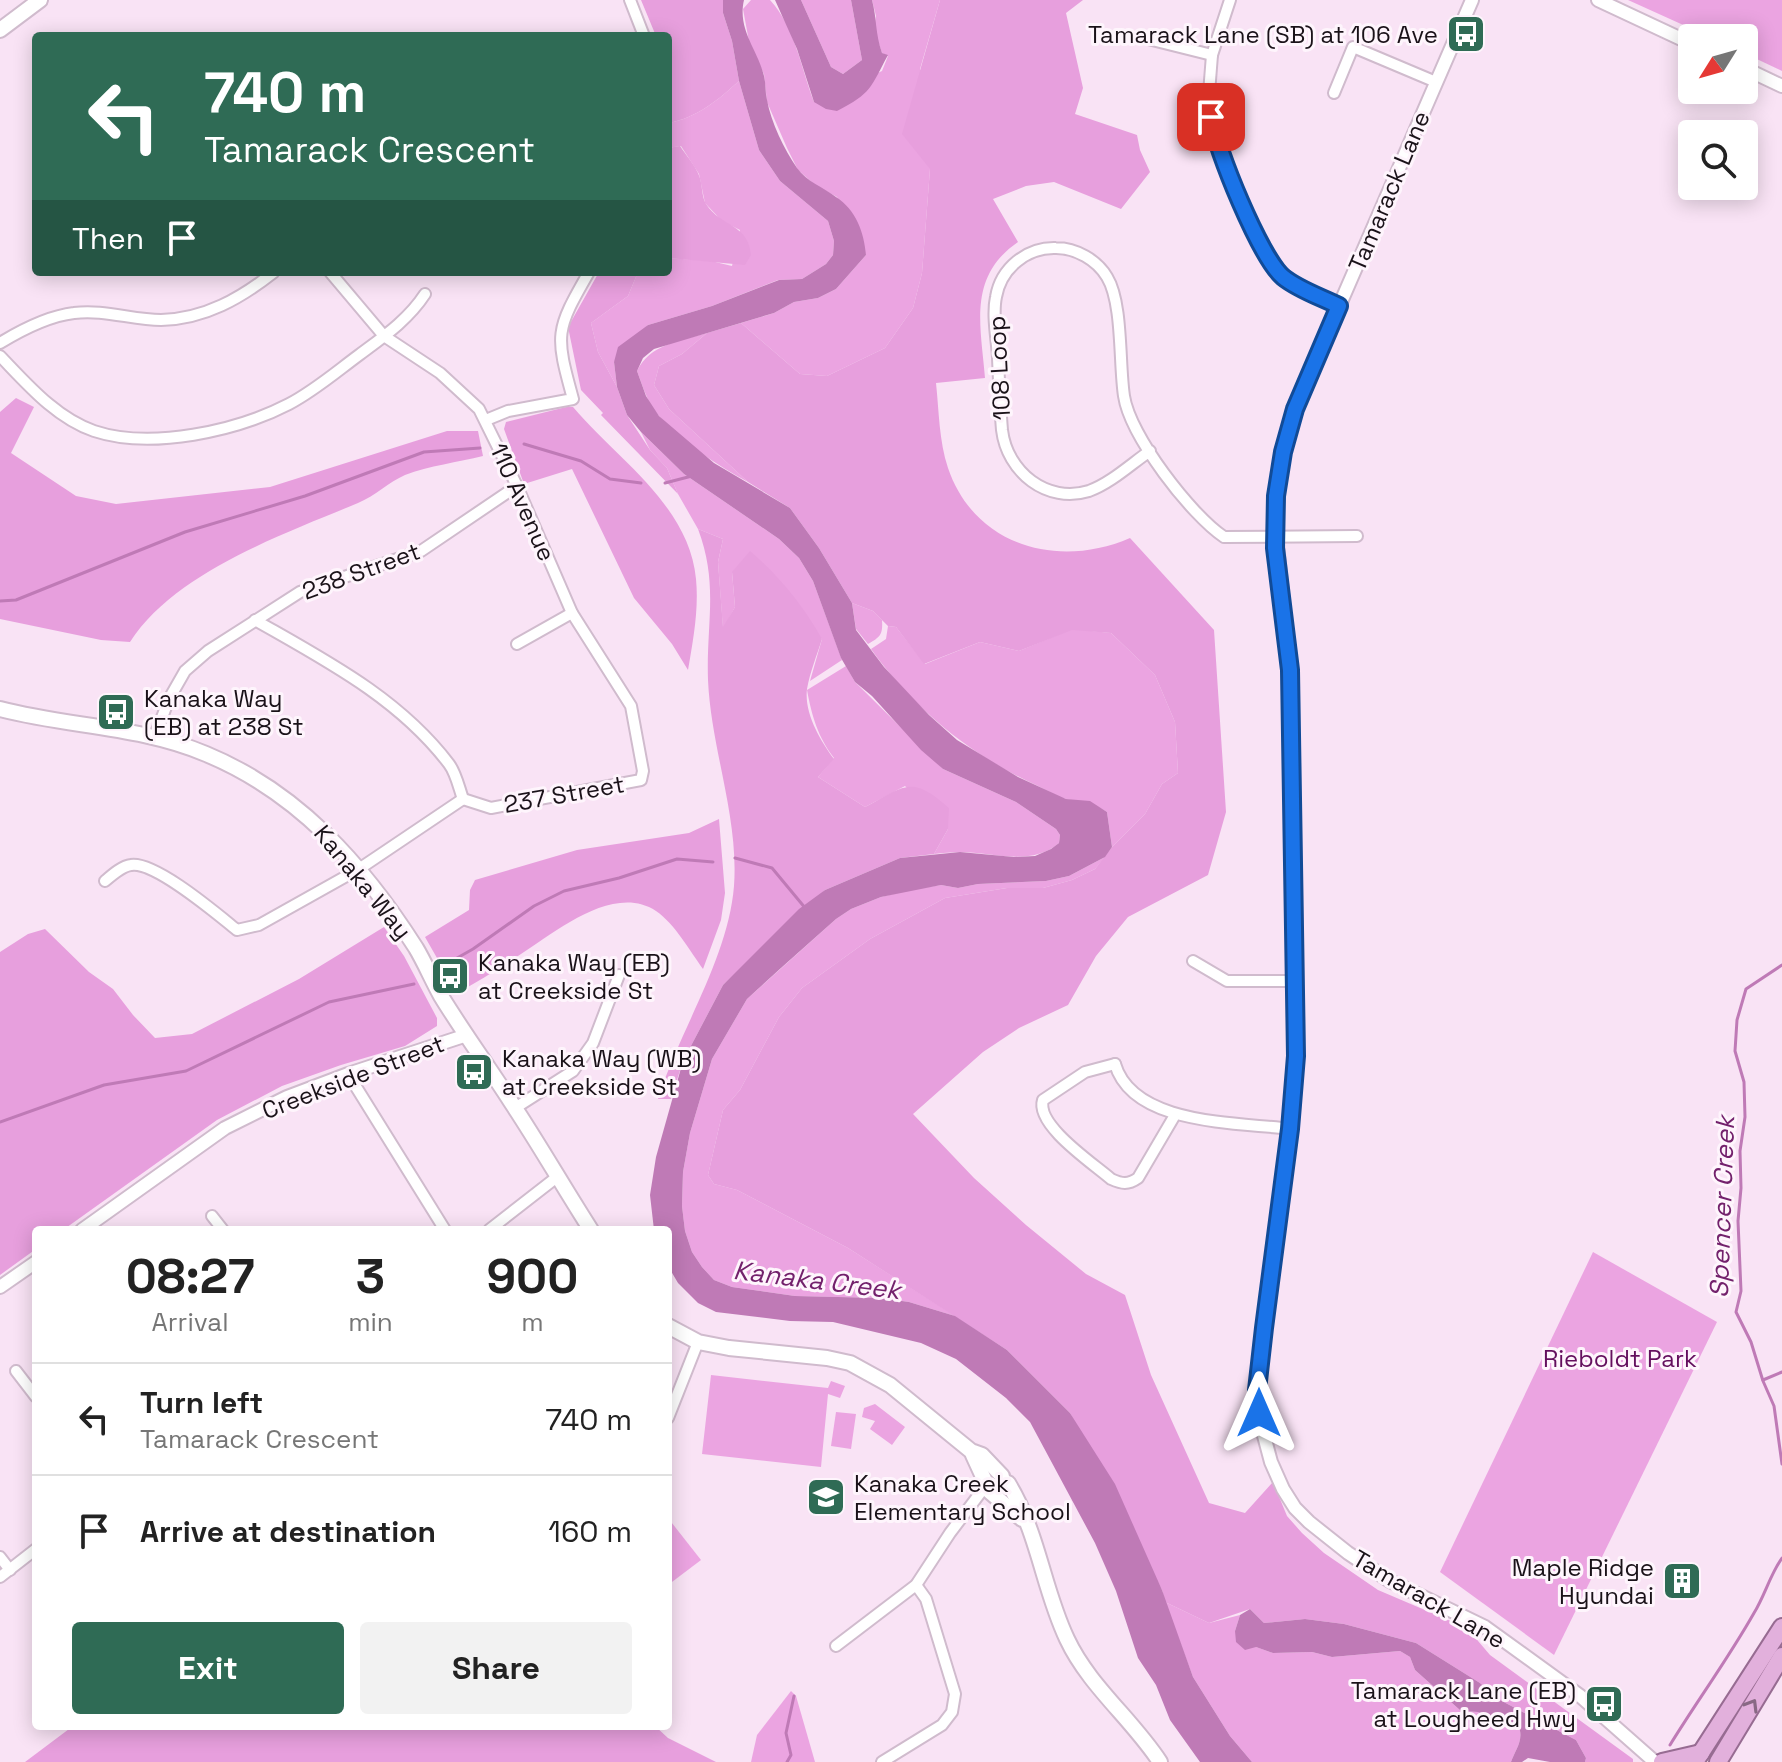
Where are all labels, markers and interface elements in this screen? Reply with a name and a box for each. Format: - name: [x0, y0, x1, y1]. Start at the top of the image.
- bus stop icon: Tamarack Lane (SB) at 106 Ave: [1445, 13, 1487, 55]
- place label: Tamarack Lane (SB) at 106 Ave: [1088, 19, 1438, 50]
- north arrow: [1678, 24, 1758, 104]
- map controls: [1678, 24, 1758, 200]
- text: 740 m: [204, 57, 366, 128]
- icon: left: [72, 64, 176, 168]
- pin: [1177, 83, 1245, 151]
- icon: arrive: [1189, 95, 1233, 139]
- street label: Tamarack Lane: [1341, 106, 1437, 276]
- button: search: [1678, 120, 1758, 200]
- text: Tamarack Crescent: [204, 127, 535, 173]
- icon: arrive: [160, 216, 204, 260]
- text: Then: [72, 219, 144, 258]
- street label: 108 Loop: [981, 315, 1017, 421]
- street label: 110 Avenue: [483, 438, 563, 566]
- street label: 238 Street: [298, 535, 424, 607]
- place label: Kanaka Way (EB) at 238 St: [144, 683, 304, 742]
- bus stop icon: Kanaka Way (EB) at 238 St: [95, 691, 137, 733]
- street label: 237 Street: [501, 768, 627, 820]
- street label: Kanaka Way: [307, 818, 419, 946]
- place label: Kanaka Way (EB) at Creekside St: [478, 947, 670, 1006]
- bus stop icon: Kanaka Way (EB) at Creekside St: [429, 955, 471, 997]
- street label: Creekside Street: [257, 1028, 449, 1126]
- place label: Kanaka Way (WB) at Creekside St: [502, 1043, 701, 1102]
- bus stop icon: Kanaka Way (WB) at Creekside St: [453, 1051, 495, 1093]
- water label: Spencer Creek: [1702, 1112, 1742, 1299]
- text: 08:27: [126, 1246, 254, 1307]
- text: 3: [356, 1246, 385, 1307]
- text: 900: [486, 1246, 578, 1307]
- water label: Kanaka Creek: [732, 1253, 905, 1307]
- text: Arrival: [151, 1305, 229, 1339]
- text: min: [348, 1305, 393, 1339]
- text: m: [521, 1305, 544, 1339]
- park label: Rieboldt Park: [1543, 1343, 1697, 1374]
- position arrow: [1217, 1371, 1301, 1455]
- text: Turn left: [140, 1383, 263, 1422]
- icon: left: [72, 1397, 116, 1441]
- text: 740 m: [545, 1400, 632, 1439]
- text: Tamarack Crescent: [140, 1422, 379, 1456]
- place label: Kanaka Creek Elementary School: [854, 1468, 1071, 1527]
- school or university icon: Kanaka Creek Elementary School: [805, 1476, 847, 1518]
- icon: arrive: [72, 1509, 116, 1553]
- text: Arrive at destination: [140, 1512, 436, 1551]
- text: 160 m: [548, 1512, 632, 1551]
- street label: Tamarack Lane: [1347, 1543, 1511, 1655]
- place label: Maple Ridge Hyundai: [1512, 1552, 1654, 1611]
- building icon: Maple Ridge Hyundai: [1661, 1560, 1703, 1602]
- button: Exit: [72, 1622, 344, 1714]
- button: Share: [360, 1622, 632, 1714]
- place label: Tamarack Lane (EB) at Lougheed Hwy: [1351, 1675, 1576, 1734]
- bus stop icon: Tamarack Lane (EB) at Lougheed Hwy: [1583, 1683, 1625, 1725]
- one-way arrow: [1743, 1699, 1758, 1714]

